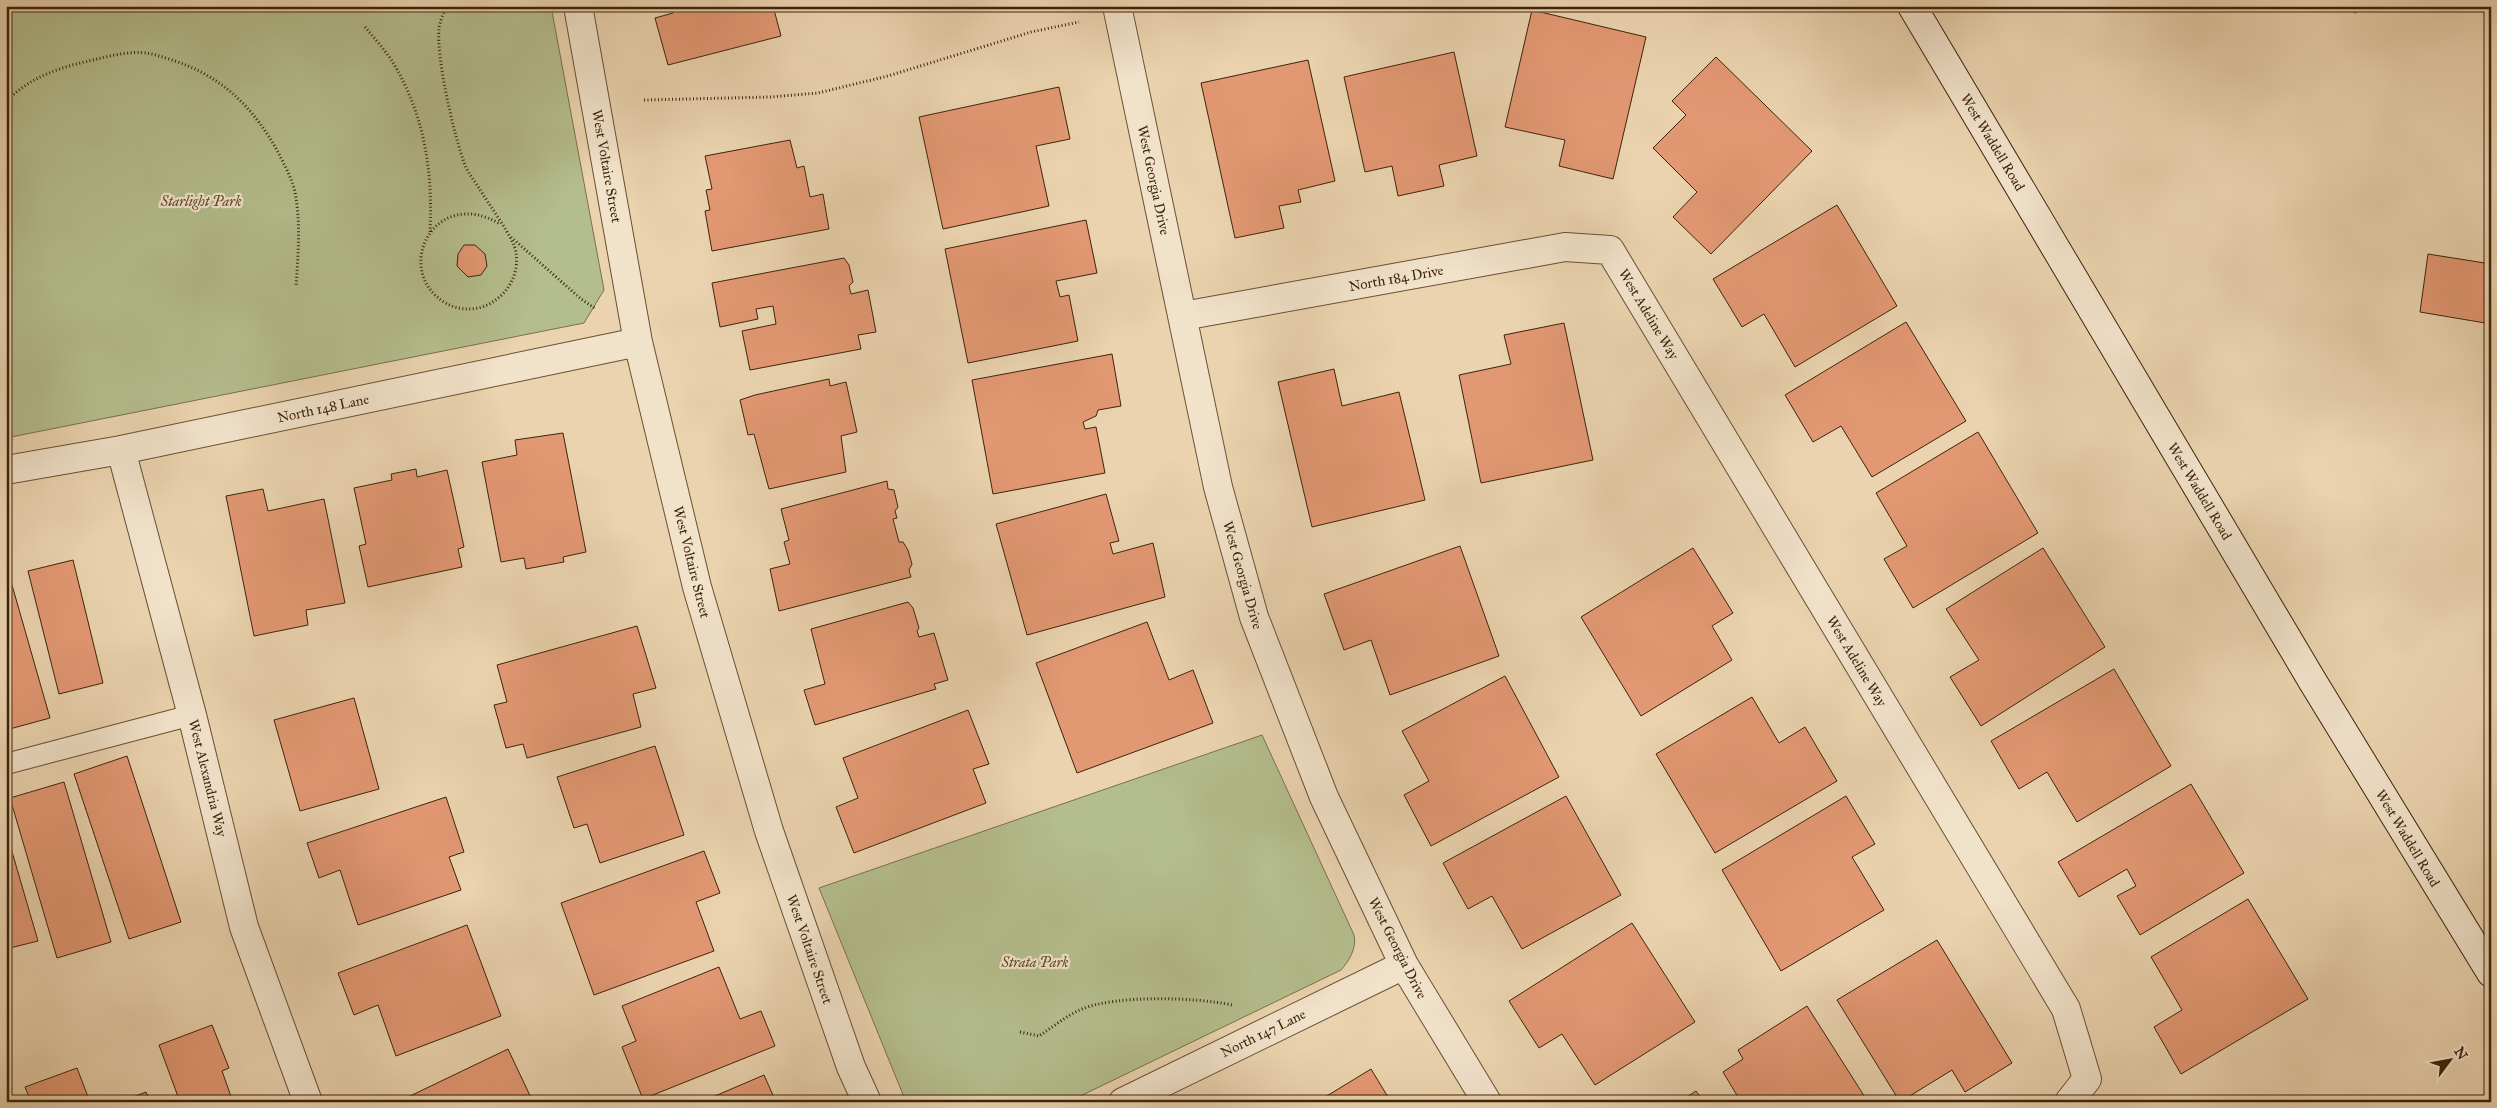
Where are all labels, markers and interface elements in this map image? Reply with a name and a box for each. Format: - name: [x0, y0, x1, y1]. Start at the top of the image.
- street label: West Waddell Road: [1957, 91, 2028, 194]
- street label: West Voltaire Street: [588, 108, 625, 224]
- street label: West Georgia Drive: [1134, 124, 1173, 237]
- park label: Starlight Park: [160, 193, 242, 210]
- street label: North 184 Drive: [1347, 262, 1445, 295]
- street label: West Adeline Way: [1615, 266, 1683, 363]
- street label: North 148 Lane: [276, 390, 371, 426]
- street label: West Waddell Road: [2164, 440, 2235, 543]
- street label: West Voltaire Street: [669, 504, 714, 620]
- street label: West Georgia Drive: [1219, 519, 1266, 631]
- street label: West Adeline Way: [1823, 613, 1891, 710]
- street label: West Alexandria Way: [185, 718, 230, 839]
- street label: West Waddell Road: [2372, 787, 2443, 890]
- street label: West Voltaire Street: [783, 892, 836, 1006]
- street label: West Georgia Drive: [1365, 895, 1431, 1002]
- park label: Strata Park: [1000, 954, 1069, 971]
- street label: North 147 Lane: [1218, 1005, 1309, 1061]
- north arrow: [2424, 1036, 2474, 1086]
- text: N: [2450, 1044, 2471, 1063]

